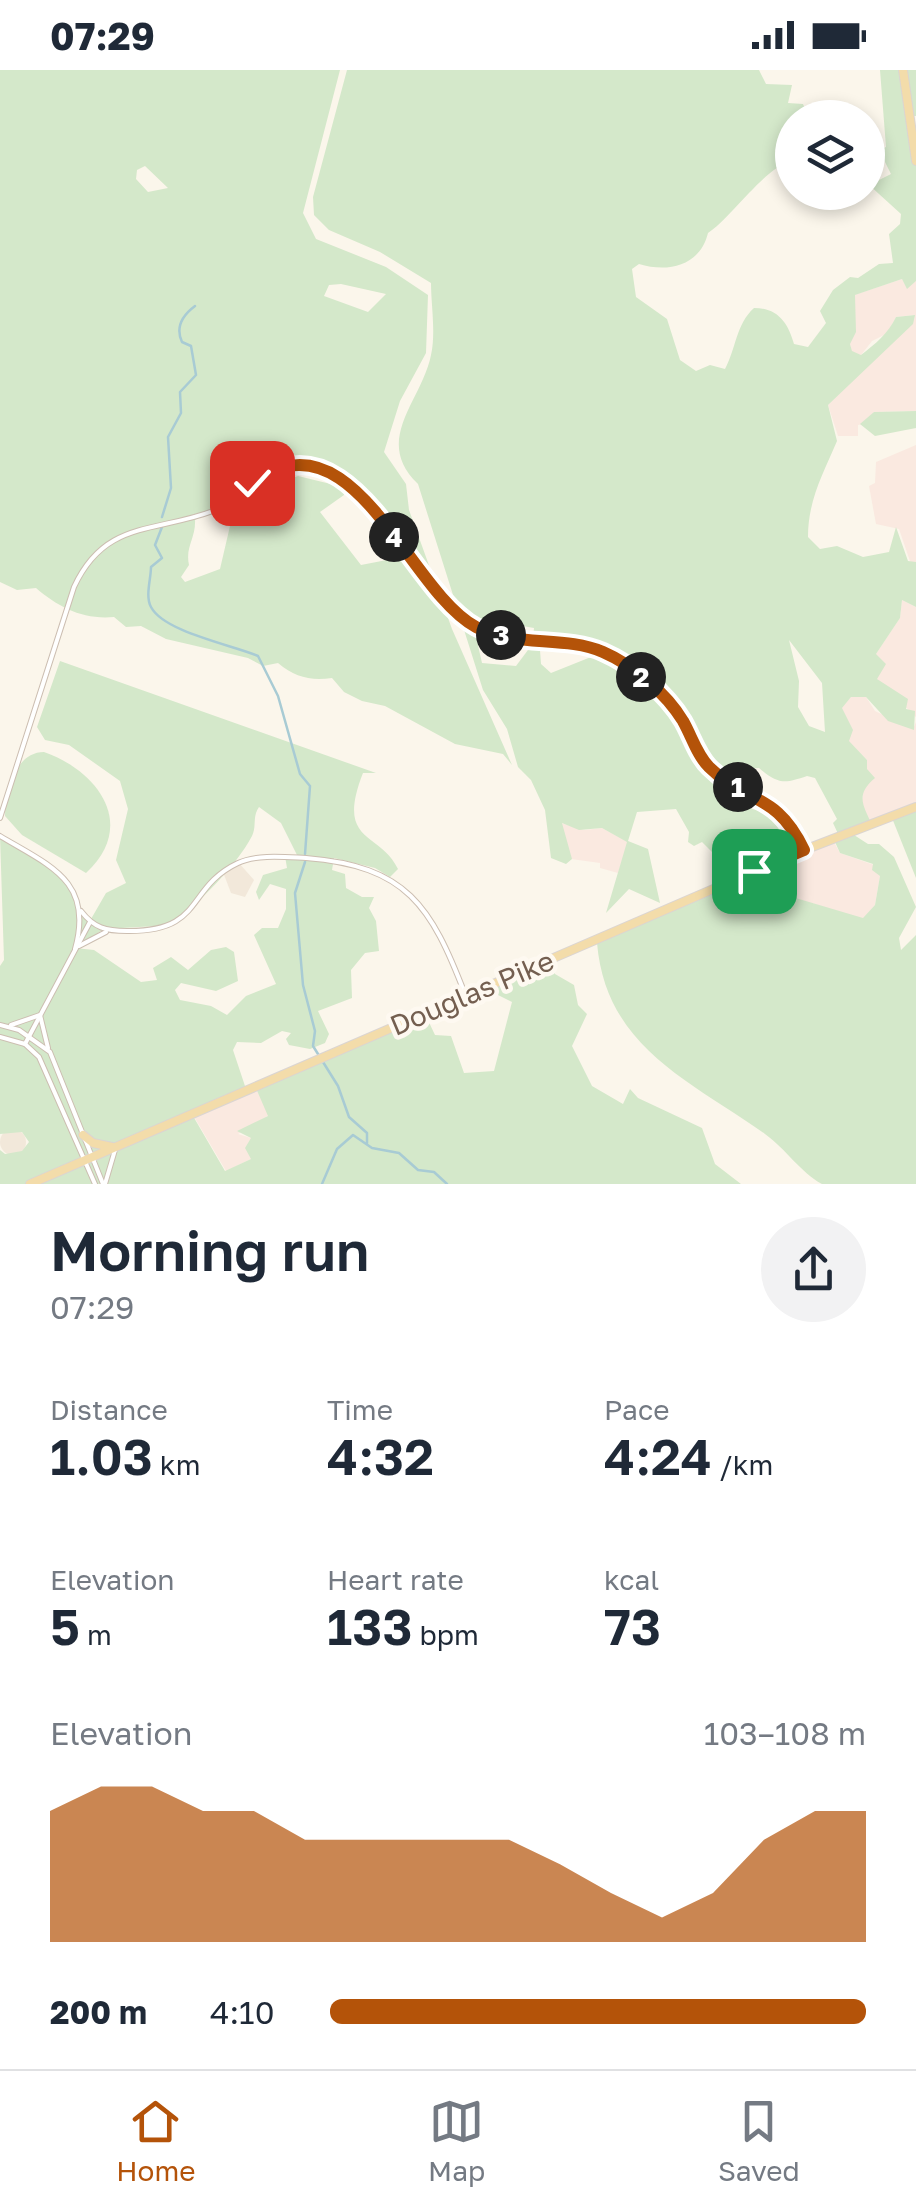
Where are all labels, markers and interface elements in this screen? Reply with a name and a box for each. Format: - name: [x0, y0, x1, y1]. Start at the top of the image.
- text: 07:29: [50, 13, 155, 58]
- map controls: [775, 100, 885, 210]
- button: layers: [775, 100, 885, 210]
- pin: [210, 441, 295, 526]
- icon: check: [225, 456, 280, 511]
- pin: 4: [369, 512, 419, 562]
- text: 4: [385, 520, 403, 553]
- pin: 3: [476, 610, 526, 660]
- text: 3: [492, 618, 510, 651]
- pin: 2: [616, 652, 666, 702]
- text: 2: [632, 660, 650, 693]
- pin: 1: [713, 762, 763, 812]
- text: 1: [731, 770, 745, 803]
- pin: [712, 829, 797, 914]
- icon: arrive: [727, 844, 782, 899]
- street label: Douglas Pike: [385, 943, 559, 1042]
- text: Morning run: [50, 1217, 369, 1283]
- button: share: [761, 1217, 866, 1322]
- text: 07:29: [50, 1288, 134, 1326]
- text: Distance: [50, 1393, 168, 1426]
- text: Time: [327, 1393, 393, 1426]
- text: Pace: [604, 1393, 669, 1426]
- text: 1.03: [50, 1426, 153, 1486]
- text: 4:32: [327, 1426, 434, 1486]
- text: 4:24: [604, 1426, 712, 1486]
- text: km: [153, 1448, 200, 1481]
- text: /km: [712, 1448, 773, 1481]
- text: Elevation: [50, 1563, 175, 1596]
- text: Heart rate: [327, 1563, 464, 1596]
- text: kcal: [604, 1563, 659, 1596]
- text: 5: [50, 1596, 80, 1656]
- text: 133: [327, 1596, 413, 1656]
- text: 73: [604, 1596, 661, 1656]
- text: m: [80, 1618, 112, 1651]
- text: bpm: [413, 1618, 479, 1651]
- text: Elevation: [50, 1714, 192, 1752]
- text: 103–108 m: [704, 1714, 866, 1752]
- text: 200 m: [50, 1993, 147, 2031]
- text: 4:10: [210, 1993, 274, 2031]
- tab: Home: [116, 2094, 195, 2187]
- tab: Map: [428, 2094, 485, 2187]
- tab: Saved: [718, 2094, 800, 2187]

